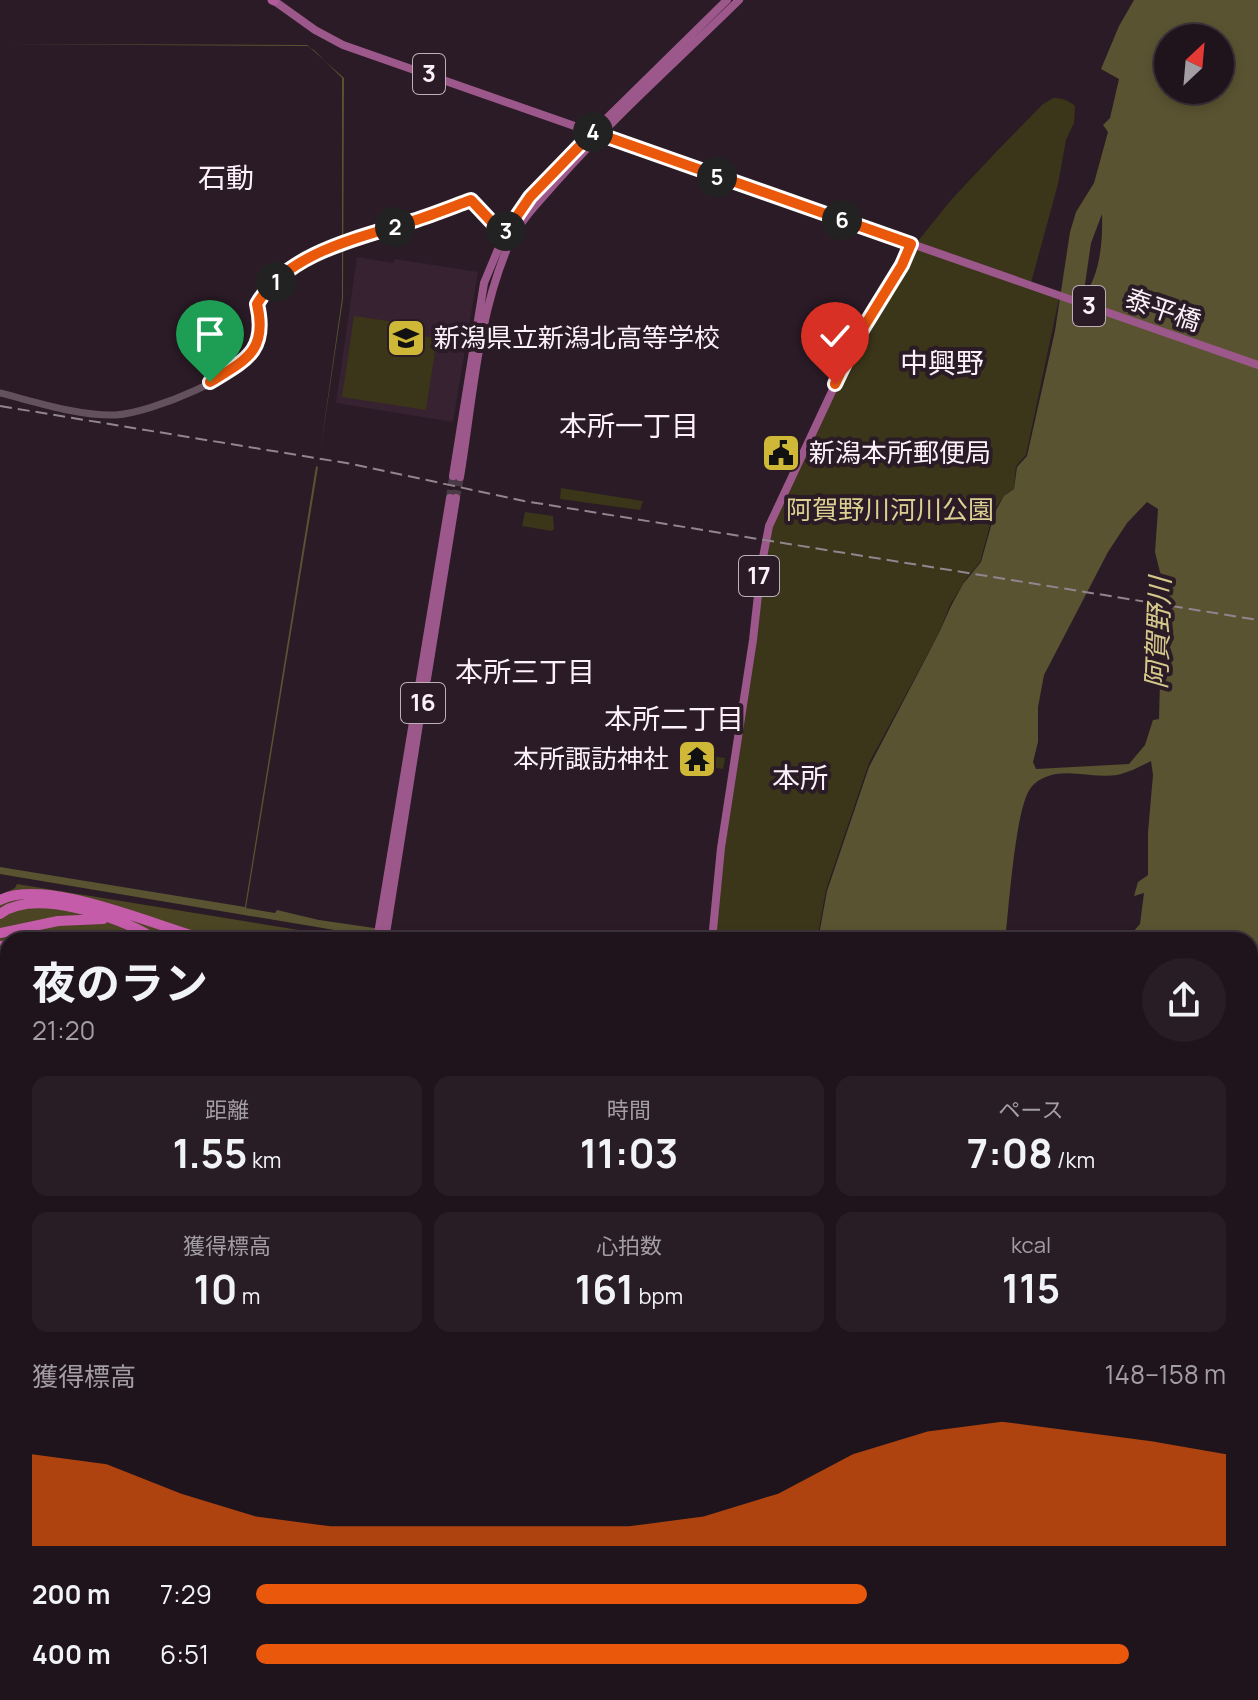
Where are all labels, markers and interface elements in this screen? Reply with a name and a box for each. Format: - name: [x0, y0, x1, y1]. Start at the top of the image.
- north arrow: [1154, 24, 1234, 104]
- map controls: [1154, 24, 1234, 104]
- road number: 3: [413, 54, 445, 94]
- pin: 4: [573, 112, 613, 152]
- text: 4: [586, 117, 600, 147]
- pin: 5: [697, 157, 737, 197]
- district label: 石動: [198, 158, 254, 196]
- text: 5: [711, 162, 723, 192]
- pin: 6: [822, 200, 862, 240]
- text: 6: [835, 205, 849, 235]
- pin: 2: [375, 207, 415, 247]
- pin: 3: [486, 211, 526, 251]
- text: 2: [388, 212, 402, 242]
- text: 3: [500, 216, 512, 246]
- pin: 1: [256, 262, 296, 302]
- text: 1: [271, 267, 281, 297]
- street label: 泰平橋: [1121, 279, 1206, 339]
- road number: 3: [1073, 286, 1105, 326]
- pin: [176, 300, 244, 382]
- pin: [801, 302, 869, 384]
- icon: arrive: [188, 312, 232, 356]
- icon: check: [813, 314, 857, 358]
- school or university icon: 新潟県立新潟北高等学校: [385, 317, 427, 359]
- place label: 新潟県立新潟北高等学校: [434, 319, 720, 355]
- district label: 中興野: [900, 343, 984, 381]
- district label: 本所一丁目: [559, 406, 699, 444]
- public building icon: 新潟本所郵便局: [760, 432, 802, 474]
- place label: 新潟本所郵便局: [809, 434, 991, 470]
- park label: 阿賀野川河川公園: [786, 491, 994, 527]
- road number: 17: [739, 556, 779, 596]
- water label: 阿賀野川: [1136, 573, 1178, 690]
- district label: 本所三丁目: [455, 652, 595, 690]
- road number: 16: [401, 683, 445, 723]
- district label: 本所二丁目: [604, 699, 744, 737]
- temple icon: 本所諏訪神社: [676, 738, 718, 780]
- place label: 本所諏訪神社: [513, 740, 669, 776]
- district label: 本所: [772, 758, 828, 796]
- text: 夜のラン: [32, 952, 208, 1012]
- button: share: [1142, 958, 1226, 1042]
- text: 21:20: [32, 1012, 95, 1048]
- text: 距離: [205, 1095, 249, 1125]
- text: 時間: [607, 1095, 651, 1125]
- text: ペース: [999, 1095, 1063, 1125]
- text: 1.55: [173, 1125, 247, 1180]
- text: 11:03: [580, 1125, 678, 1180]
- text: 7:08: [967, 1125, 1053, 1180]
- text: km: [247, 1145, 281, 1175]
- text: /km: [1053, 1145, 1095, 1175]
- text: kcal: [1011, 1230, 1051, 1260]
- text: 獲得標高: [183, 1231, 271, 1261]
- text: 心拍数: [596, 1231, 662, 1261]
- text: 115: [1002, 1260, 1060, 1315]
- text: 10: [194, 1261, 237, 1316]
- text: 161: [575, 1261, 634, 1316]
- text: m: [237, 1281, 260, 1311]
- text: bpm: [634, 1281, 683, 1311]
- text: 148–158 m: [1104, 1356, 1226, 1392]
- text: 獲得標高: [32, 1358, 136, 1394]
- text: 200 m: [32, 1576, 110, 1612]
- text: 7:29: [160, 1576, 212, 1612]
- text: 400 m: [32, 1636, 111, 1672]
- text: 6:51: [160, 1636, 209, 1672]

